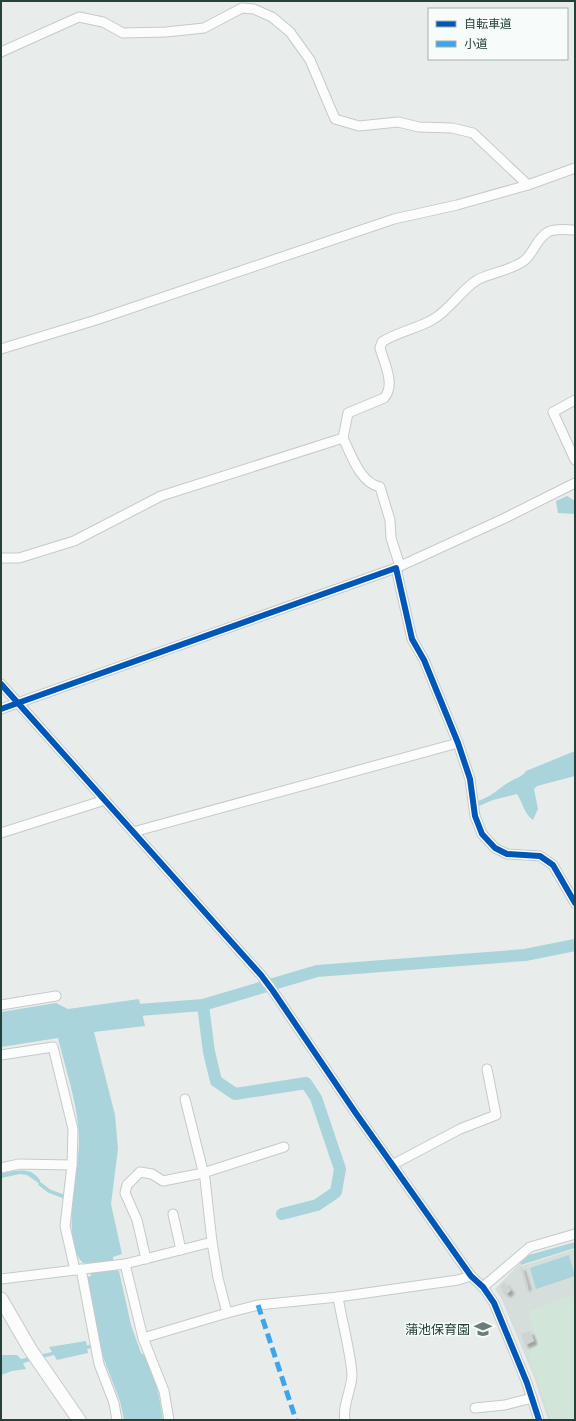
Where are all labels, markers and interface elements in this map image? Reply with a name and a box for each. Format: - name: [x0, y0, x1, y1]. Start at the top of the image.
- legend: [428, 8, 568, 60]
- text: 自転車道: [464, 15, 512, 32]
- text: 小道: [464, 35, 488, 52]
- school or university icon: 蒲池保育園: [473, 1319, 493, 1339]
- place label: 蒲池保育園: [405, 1320, 470, 1338]

